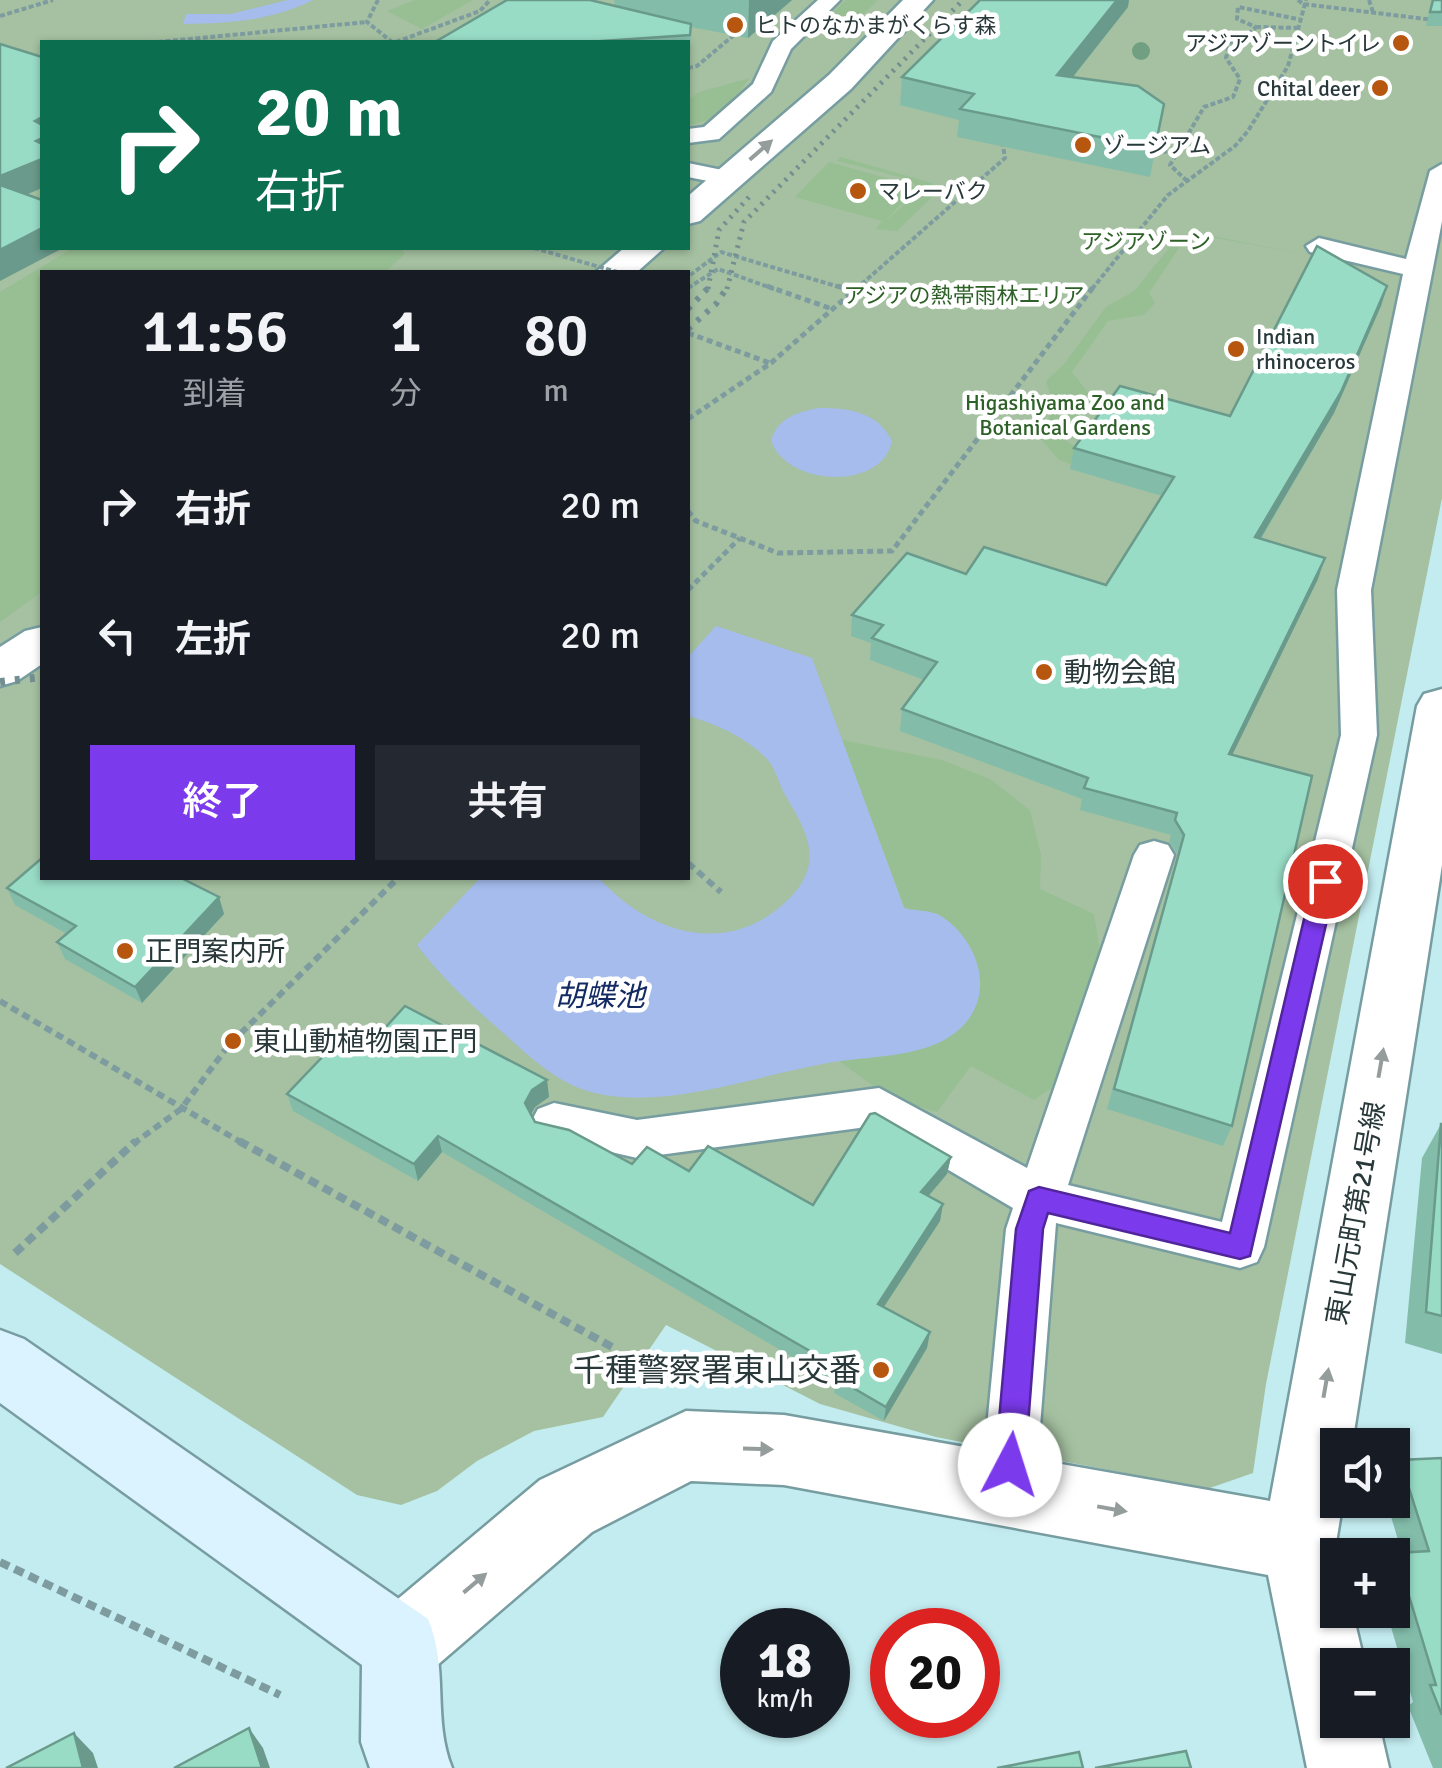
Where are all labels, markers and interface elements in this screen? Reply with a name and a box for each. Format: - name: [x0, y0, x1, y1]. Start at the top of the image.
- place label: ヒトのなかまがくらす森: [755, 12, 997, 39]
- marker: ヒトのなかまがくらす森: [724, 14, 746, 36]
- place label: アジアゾーントイレ: [1185, 30, 1381, 57]
- marker: アジアゾーントイレ: [1390, 32, 1412, 54]
- text: 20 m: [255, 69, 403, 155]
- place label: Chital deer: [1257, 75, 1360, 102]
- marker: Chital deer: [1369, 77, 1391, 99]
- icon: right: [90, 80, 220, 210]
- place label: ゾージアム: [1103, 132, 1211, 159]
- marker: ゾージアム: [1072, 134, 1094, 156]
- one-way arrow: [748, 139, 773, 161]
- text: 右折: [255, 165, 345, 220]
- place label: マレーバク: [878, 178, 988, 205]
- marker: マレーバク: [847, 180, 869, 202]
- park label: アジアゾーン: [1081, 228, 1211, 255]
- park label: アジアの熱帯雨林エリア: [843, 282, 1085, 309]
- text: 11:56: [142, 295, 288, 369]
- text: 1: [390, 295, 422, 369]
- text: 80: [524, 299, 588, 373]
- place label: Indian rhinoceros: [1256, 323, 1355, 375]
- marker: Indian rhinoceros: [1225, 338, 1247, 360]
- text: m: [543, 371, 569, 410]
- text: 到着: [183, 374, 247, 413]
- text: 分: [390, 374, 422, 413]
- park label: Higashiyama Zoo and Botanical Gardens: [965, 389, 1165, 441]
- icon: right: [90, 478, 145, 533]
- text: 20 m: [560, 482, 640, 529]
- text: 右折: [175, 486, 251, 533]
- icon: left: [90, 608, 145, 663]
- text: 20 m: [560, 612, 640, 659]
- text: 左折: [175, 616, 251, 663]
- place label: 動物会館: [1064, 656, 1176, 690]
- marker: 動物会館: [1033, 661, 1055, 683]
- button: 終了: [90, 745, 355, 860]
- button: 共有: [375, 745, 640, 860]
- pin: [1283, 839, 1368, 924]
- icon: arrive: [1298, 854, 1353, 909]
- place label: 正門案内所: [145, 935, 285, 969]
- marker: 正門案内所: [114, 940, 136, 962]
- water label: 胡蝶池: [555, 978, 648, 1015]
- place label: 東山動植物園正門: [253, 1025, 477, 1059]
- marker: 東山動植物園正門: [222, 1030, 244, 1052]
- one-way arrow: [1374, 1047, 1389, 1078]
- street label: 東山元町第21号線: [1320, 1099, 1392, 1328]
- place label: 千種警察署東山交番: [573, 1351, 861, 1390]
- marker: 千種警察署東山交番: [870, 1359, 892, 1381]
- one-way arrow: [1319, 1367, 1334, 1399]
- position arrow: [958, 1413, 1062, 1517]
- map controls: [1320, 1428, 1410, 1738]
- button: sound: [1320, 1428, 1410, 1518]
- one-way arrow: [742, 1441, 774, 1457]
- one-way arrow: [1097, 1502, 1128, 1517]
- button: +: [1320, 1538, 1410, 1628]
- one-way arrow: [462, 1572, 487, 1594]
- speed limit sign: 20: [870, 1608, 1000, 1738]
- text: 18: [758, 1630, 812, 1692]
- button: −: [1320, 1648, 1410, 1738]
- text: km/h: [757, 1683, 813, 1714]

